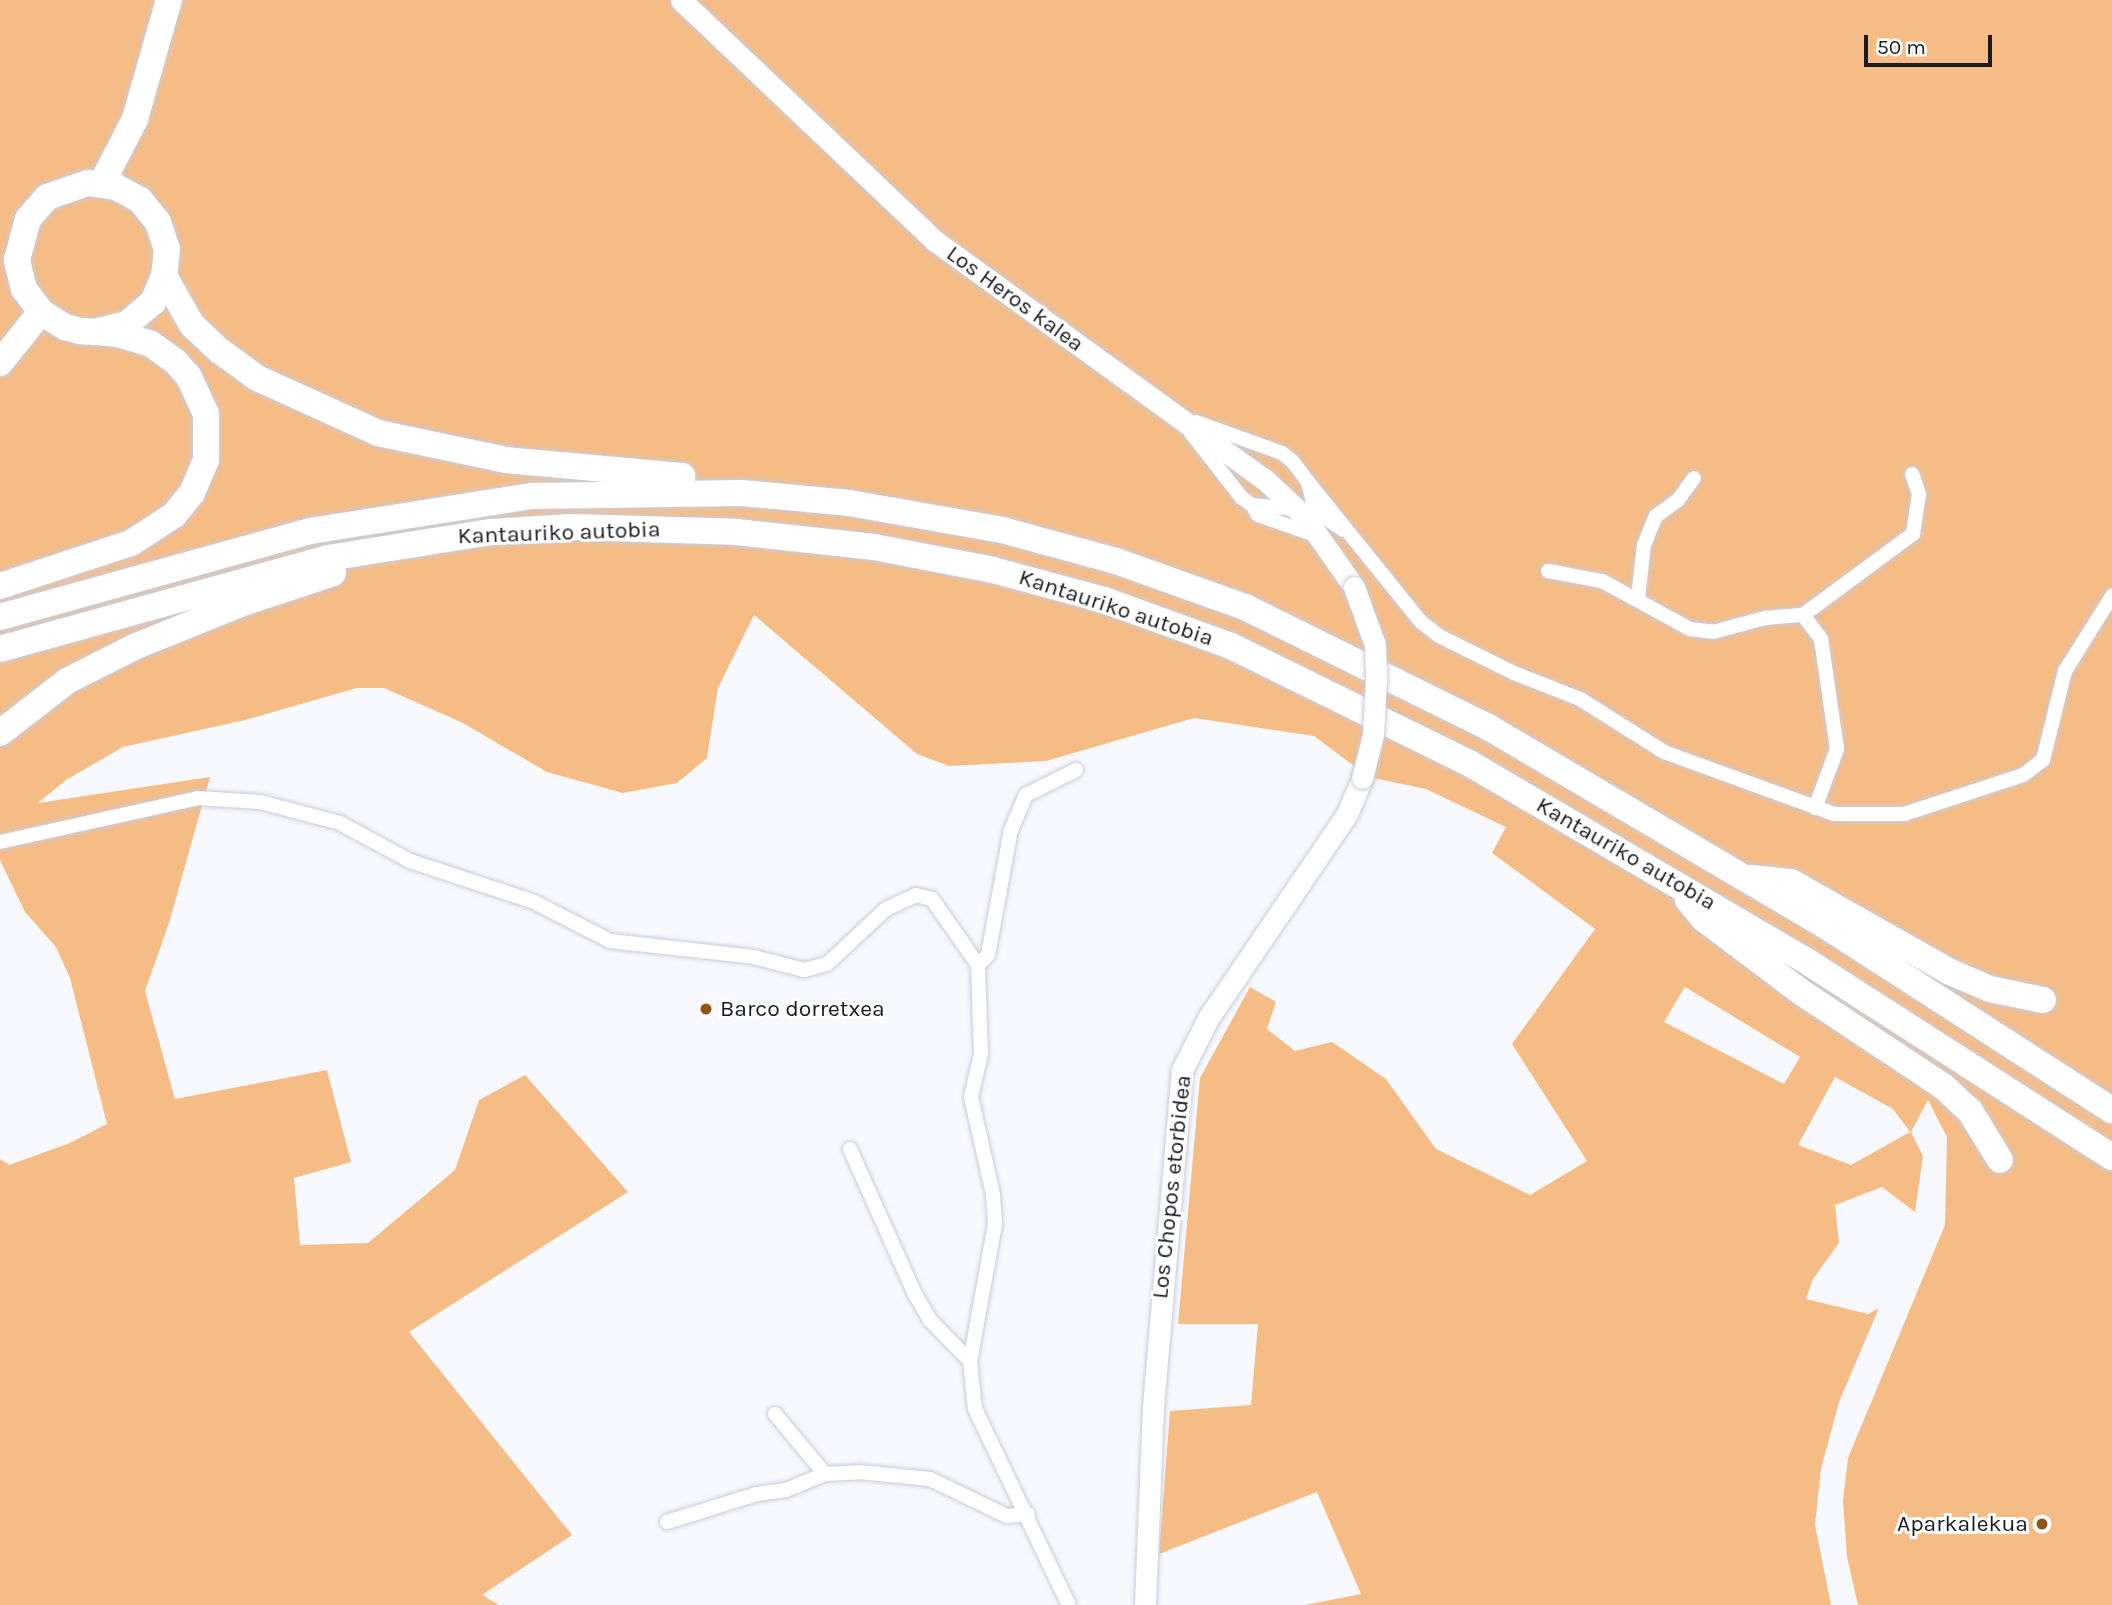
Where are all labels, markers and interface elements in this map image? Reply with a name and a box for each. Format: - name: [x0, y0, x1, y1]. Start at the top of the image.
- scale bar: [1867, 21, 1995, 65]
- text: 50 m: [1877, 35, 1926, 59]
- street label: Los Heros kalea: [941, 240, 1089, 358]
- street label: Kantauriko autobia: [457, 516, 661, 550]
- street label: Kantauriko autobia: [1015, 564, 1217, 652]
- street label: Kantauriko autobia: [1531, 791, 1721, 917]
- place label: Barco dorretxea: [720, 995, 885, 1023]
- marker: Barco dorretxea: [698, 1001, 714, 1017]
- street label: Los Chopos etorbidea: [1147, 1074, 1197, 1300]
- place label: Aparkalekua: [1897, 1510, 2028, 1538]
- marker: Aparkalekua: [2034, 1516, 2050, 1532]

